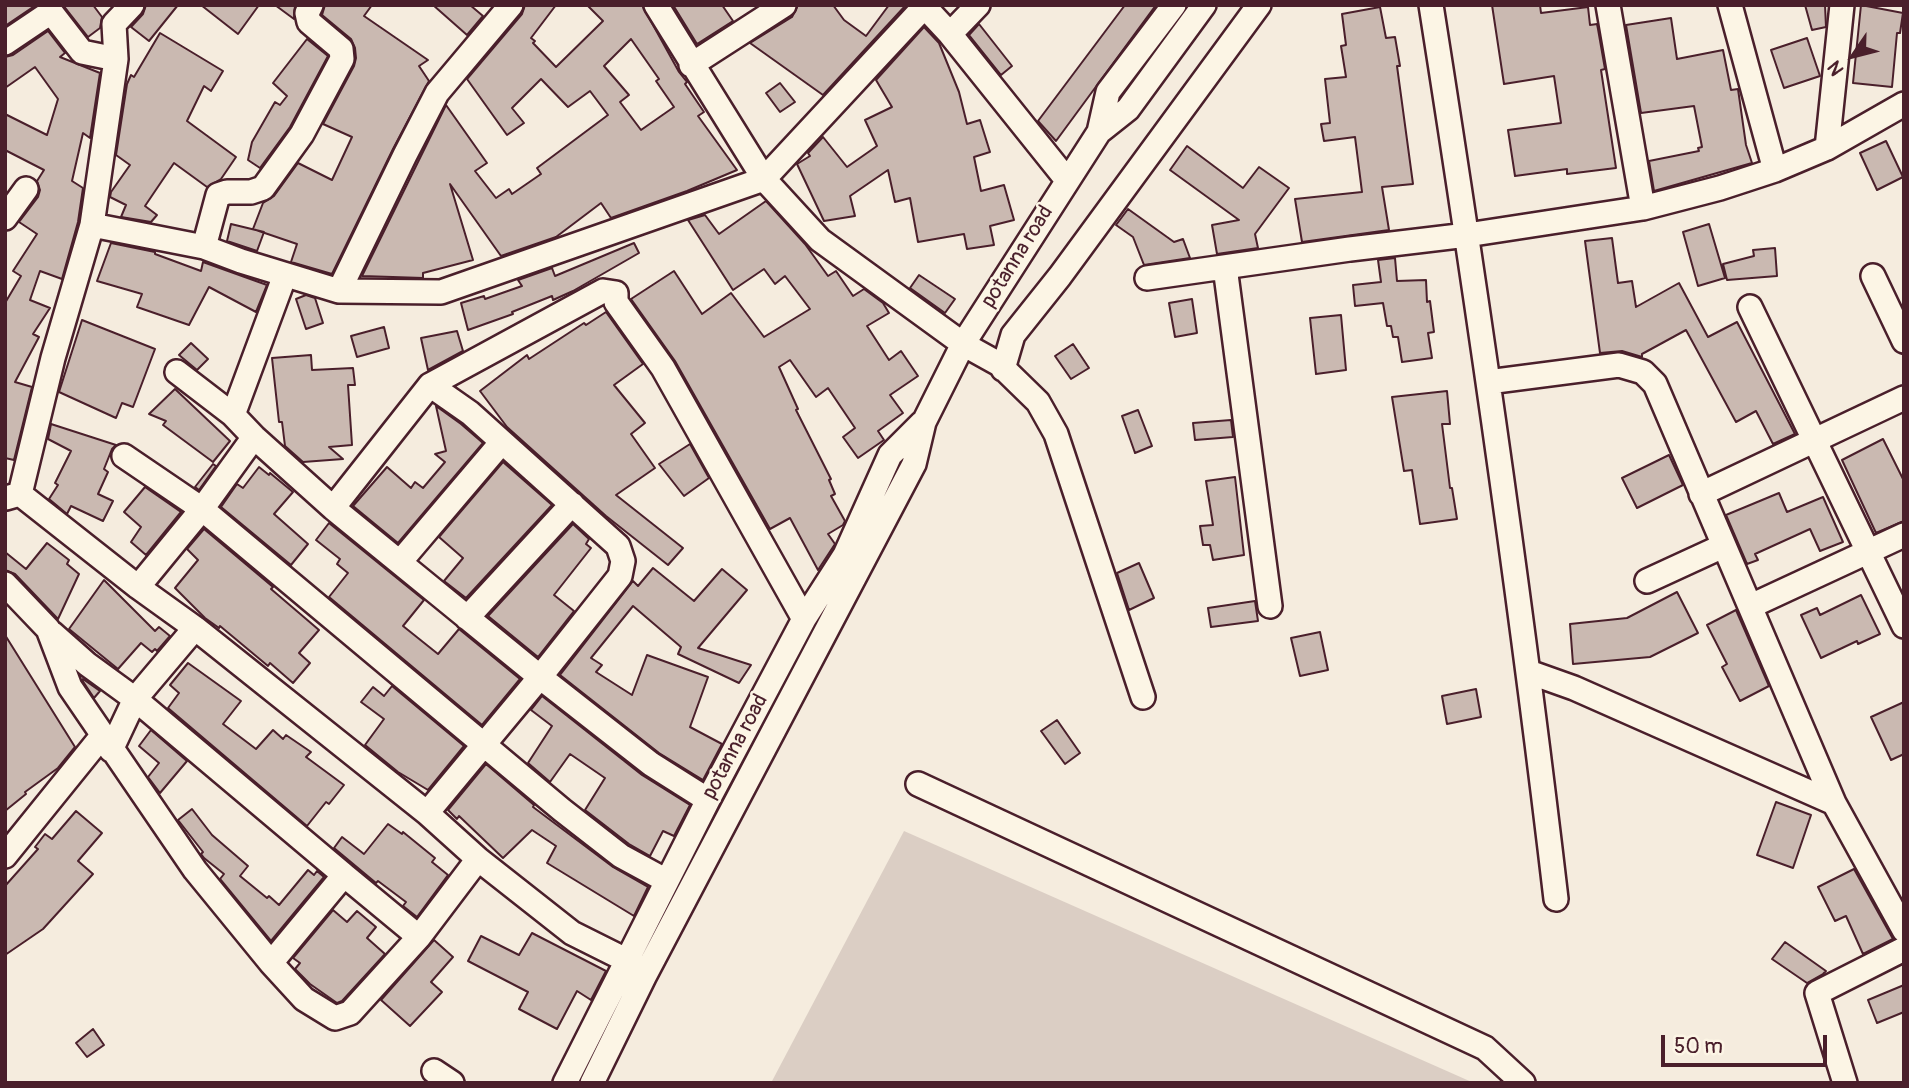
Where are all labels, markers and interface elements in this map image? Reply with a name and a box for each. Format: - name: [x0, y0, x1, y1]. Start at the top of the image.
- north arrow: [1818, 21, 1888, 91]
- text: N: [1822, 56, 1849, 80]
- street label: potanna road: [977, 201, 1059, 313]
- street label: potanna road: [698, 690, 774, 804]
- scale bar: [1664, 1021, 1830, 1066]
- text: 50 m: [1674, 1033, 1723, 1060]

